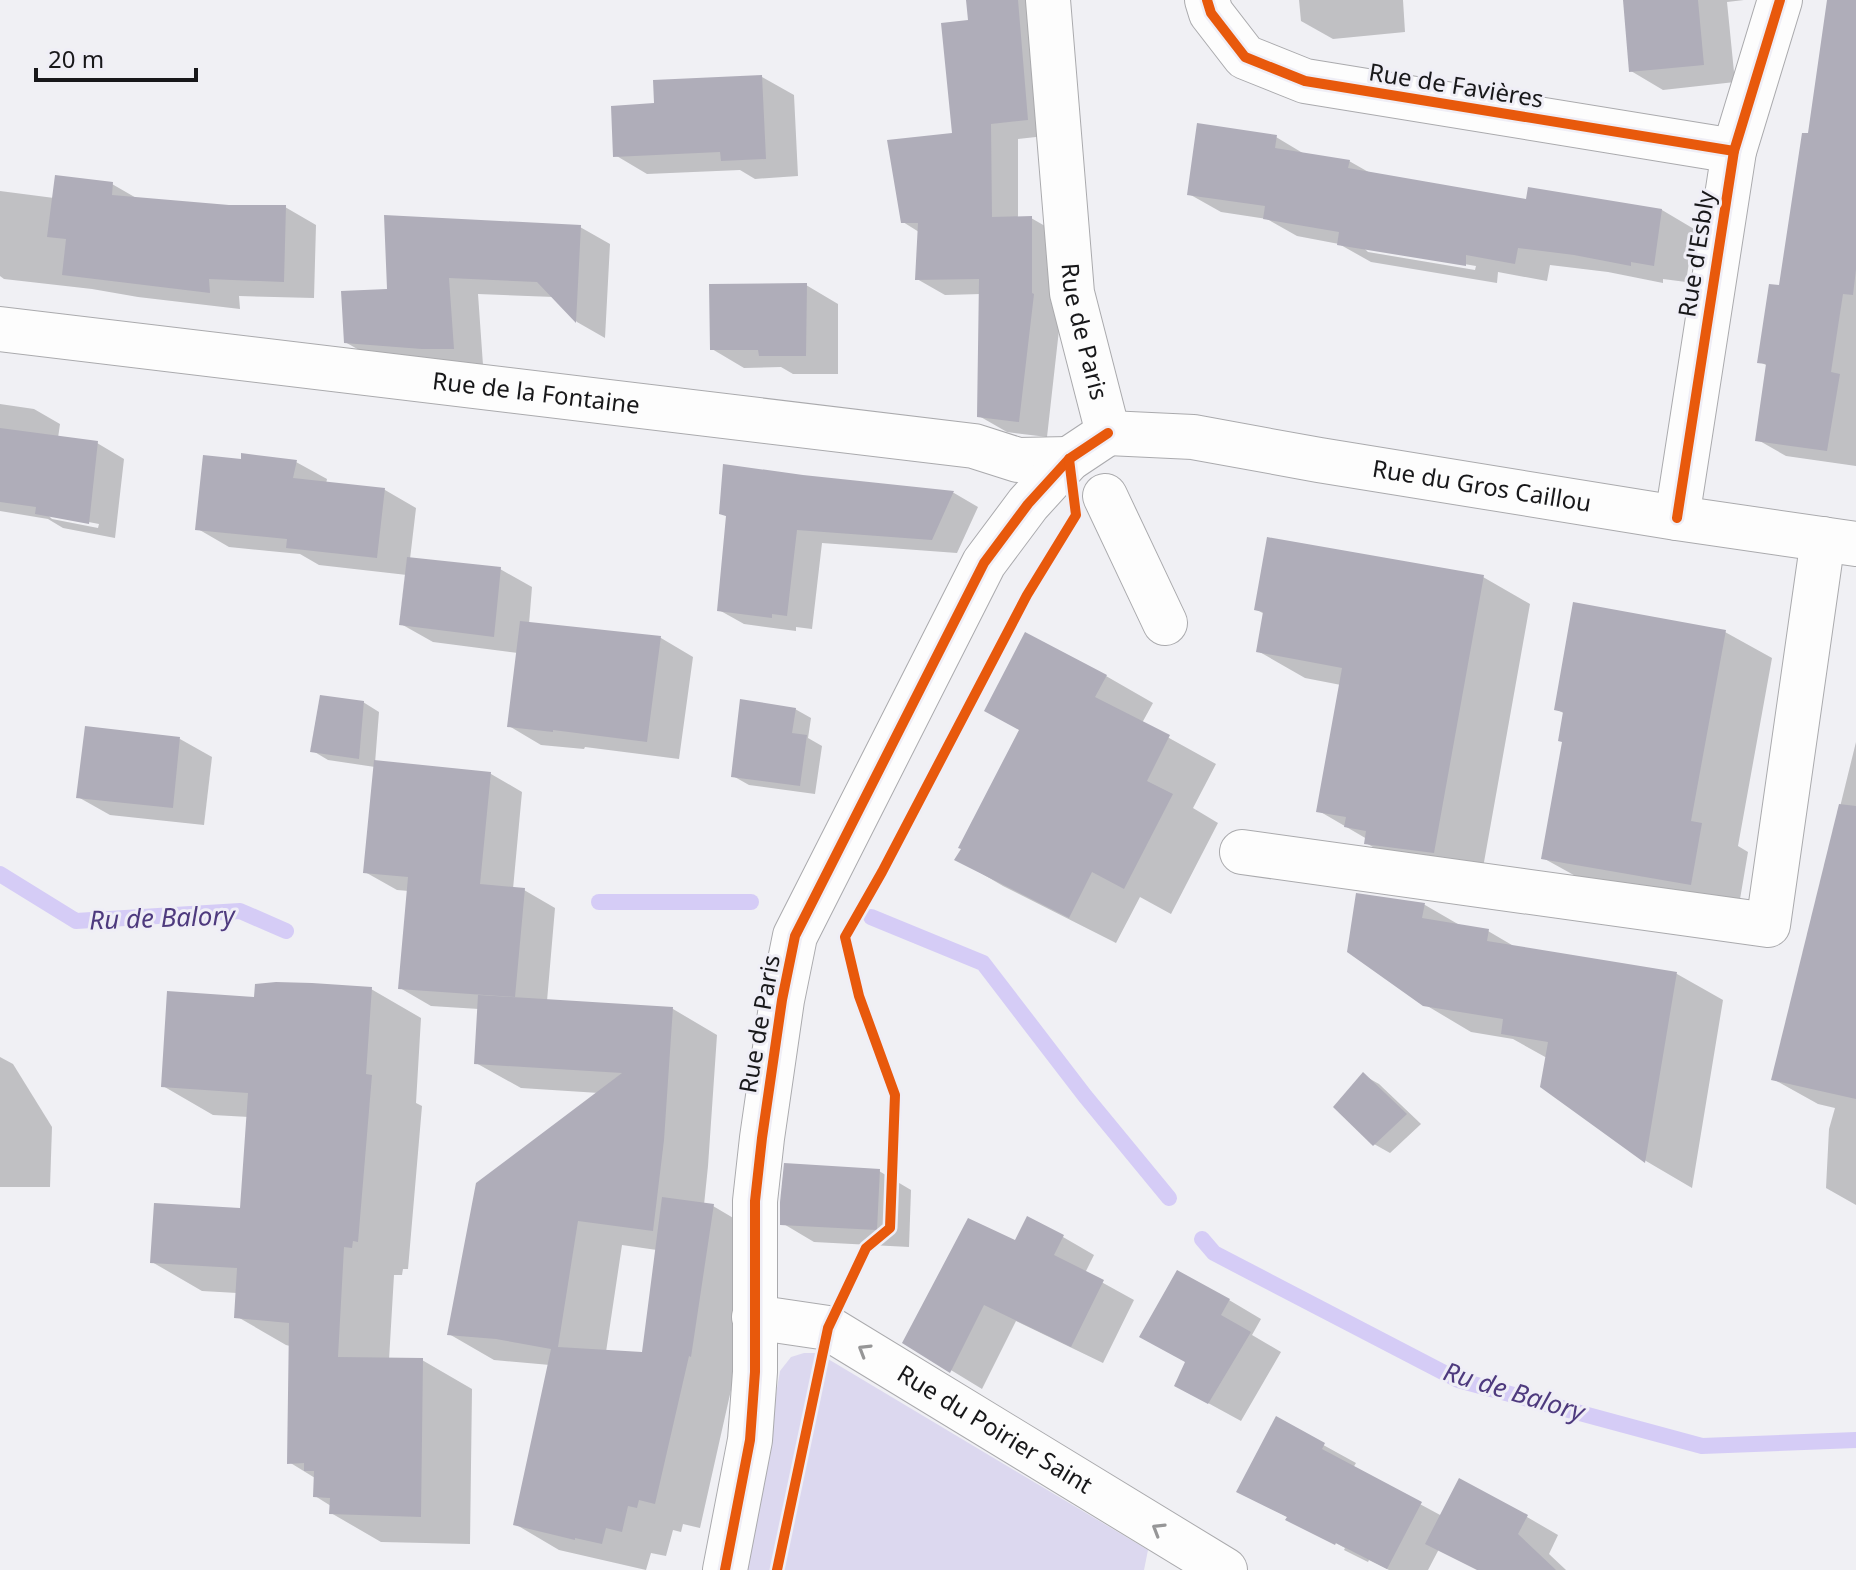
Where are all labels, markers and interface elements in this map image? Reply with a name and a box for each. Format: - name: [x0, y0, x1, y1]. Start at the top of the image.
- scale bar: [36, 32, 196, 82]
- text: 20 m: [48, 42, 104, 75]
- street label: Rue de Favières: [1367, 54, 1546, 115]
- street label: Rue d'Esbly: [1669, 187, 1722, 319]
- street label: Rue de Paris: [1055, 262, 1117, 403]
- street label: Rue de la Fontaine: [431, 363, 642, 421]
- street label: Rue du Gros Caillou: [1370, 451, 1594, 519]
- water label: Ru de Balory: [89, 896, 237, 938]
- street label: Rue de Paris: [730, 952, 787, 1095]
- one-way arrow: [858, 1345, 873, 1360]
- water label: Ru de Balory: [1439, 1353, 1591, 1430]
- street label: Rue du Poirier Saint: [892, 1356, 1099, 1501]
- one-way arrow: [1152, 1524, 1167, 1539]

